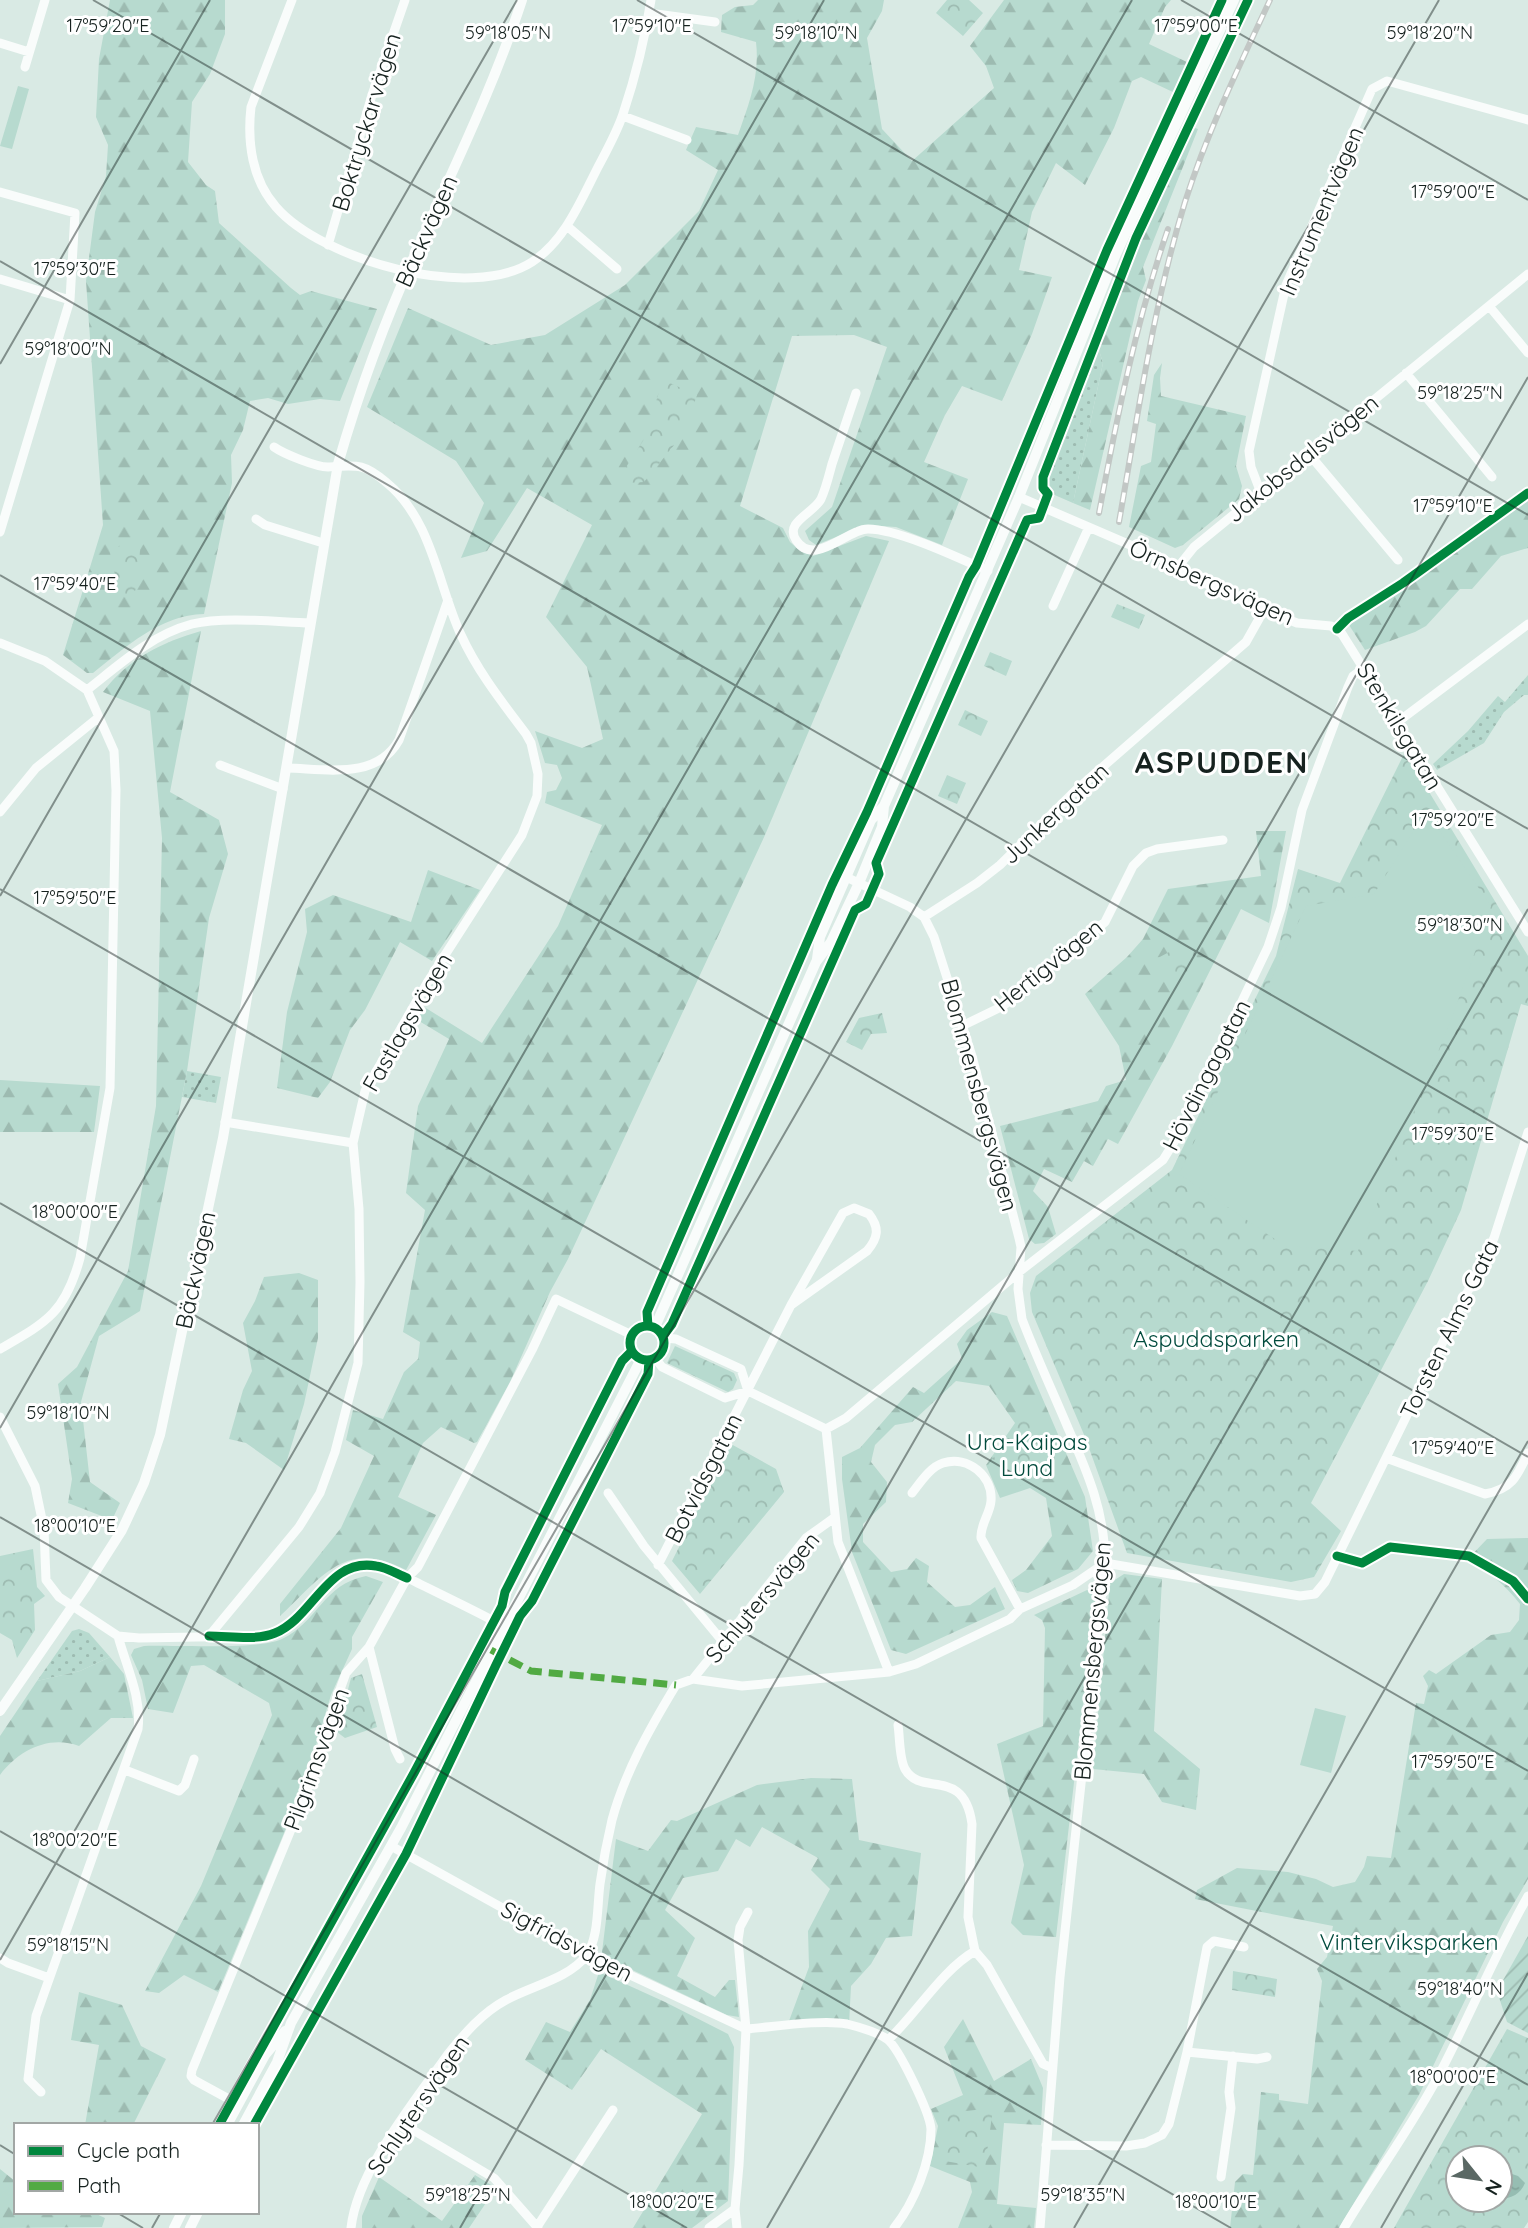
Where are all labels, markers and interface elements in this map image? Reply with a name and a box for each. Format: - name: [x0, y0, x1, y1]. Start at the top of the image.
- text: 17°59'20"E: [67, 14, 150, 37]
- text: 17°59'10"E: [612, 14, 692, 37]
- text: 17°59'00"E: [1154, 14, 1238, 37]
- text: 59°18'05"N: [465, 21, 551, 44]
- text: 59°18'10"N: [774, 21, 858, 44]
- text: 59°18'20"N: [1387, 21, 1473, 44]
- street label: Boktryckarvägen: [325, 29, 407, 215]
- street label: Instrumentvägen: [1272, 122, 1370, 300]
- street label: Bäckvägen: [388, 171, 464, 291]
- text: 17°59'00"E: [1411, 180, 1495, 203]
- text: 17°59'30"E: [34, 257, 116, 280]
- text: 59°18'00"N: [24, 337, 112, 360]
- text: 59°18'25"N: [1417, 381, 1503, 404]
- street label: Jakobsdalsvägen: [1220, 388, 1384, 528]
- text: 17°59'10"E: [1413, 494, 1493, 517]
- street label: Örnsbergsvägen: [1125, 533, 1299, 631]
- text: 17°59'40"E: [34, 572, 116, 595]
- street label: Stenkilsgatan: [1351, 657, 1449, 795]
- district label: ASPUDDEN: [1135, 743, 1309, 781]
- street label: Junkergatan: [995, 756, 1115, 870]
- text: 17°59'20"E: [1412, 808, 1495, 831]
- text: 17°59'50"E: [34, 886, 116, 909]
- street label: Hertigvägen: [988, 912, 1108, 1018]
- text: 59°18'30"N: [1417, 913, 1503, 936]
- street label: Fastlagsvägen: [356, 947, 458, 1097]
- street label: Blommensbergsvägen: [935, 976, 1025, 1214]
- street label: Hövdingagatan: [1155, 994, 1257, 1156]
- text: 17°59'30"E: [1412, 1122, 1494, 1145]
- text: 18°00'00"E: [32, 1200, 118, 1223]
- street label: Bäckvägen: [168, 1209, 222, 1331]
- street label: Torsten Alms Gata: [1393, 1235, 1505, 1423]
- park label: Aspuddsparken: [1133, 1324, 1299, 1353]
- text: 59°18'10"N: [26, 1401, 110, 1424]
- street label: Botvidsgatan: [658, 1408, 748, 1548]
- park label: Ura-Kaipas Lund: [967, 1427, 1087, 1482]
- text: 17°59'40"E: [1412, 1436, 1494, 1459]
- text: 18°00'10"E: [34, 1514, 116, 1537]
- street label: Schlytersvägen: [699, 1525, 825, 1669]
- street label: Blommensbergsvägen: [1067, 1540, 1117, 1782]
- street label: Pilgrimsvägen: [277, 1684, 355, 1834]
- text: 17°59'50"E: [1412, 1750, 1494, 1773]
- text: 18°00'20"E: [32, 1828, 118, 1851]
- street label: Sigfridsvägen: [496, 1894, 638, 1988]
- park label: Vinterviksparken: [1319, 1927, 1499, 1956]
- text: 59°18'15"N: [27, 1933, 109, 1956]
- text: 59°18'40"N: [1417, 1977, 1503, 2000]
- street label: Schlytersvägen: [361, 2030, 475, 2180]
- text: 18°00'00"E: [1410, 2065, 1496, 2088]
- legend: [14, 2123, 259, 2214]
- text: Cycle path: [77, 2137, 180, 2163]
- north arrow: [1444, 2144, 1514, 2214]
- text: Path: [77, 2172, 121, 2198]
- text: N: [1480, 2175, 1508, 2200]
- text: 59°18'25"N: [425, 2183, 511, 2206]
- text: 59°18'35"N: [1041, 2183, 1125, 2206]
- text: 18°00'20"E: [629, 2190, 715, 2213]
- text: 18°00'10"E: [1175, 2190, 1257, 2213]

